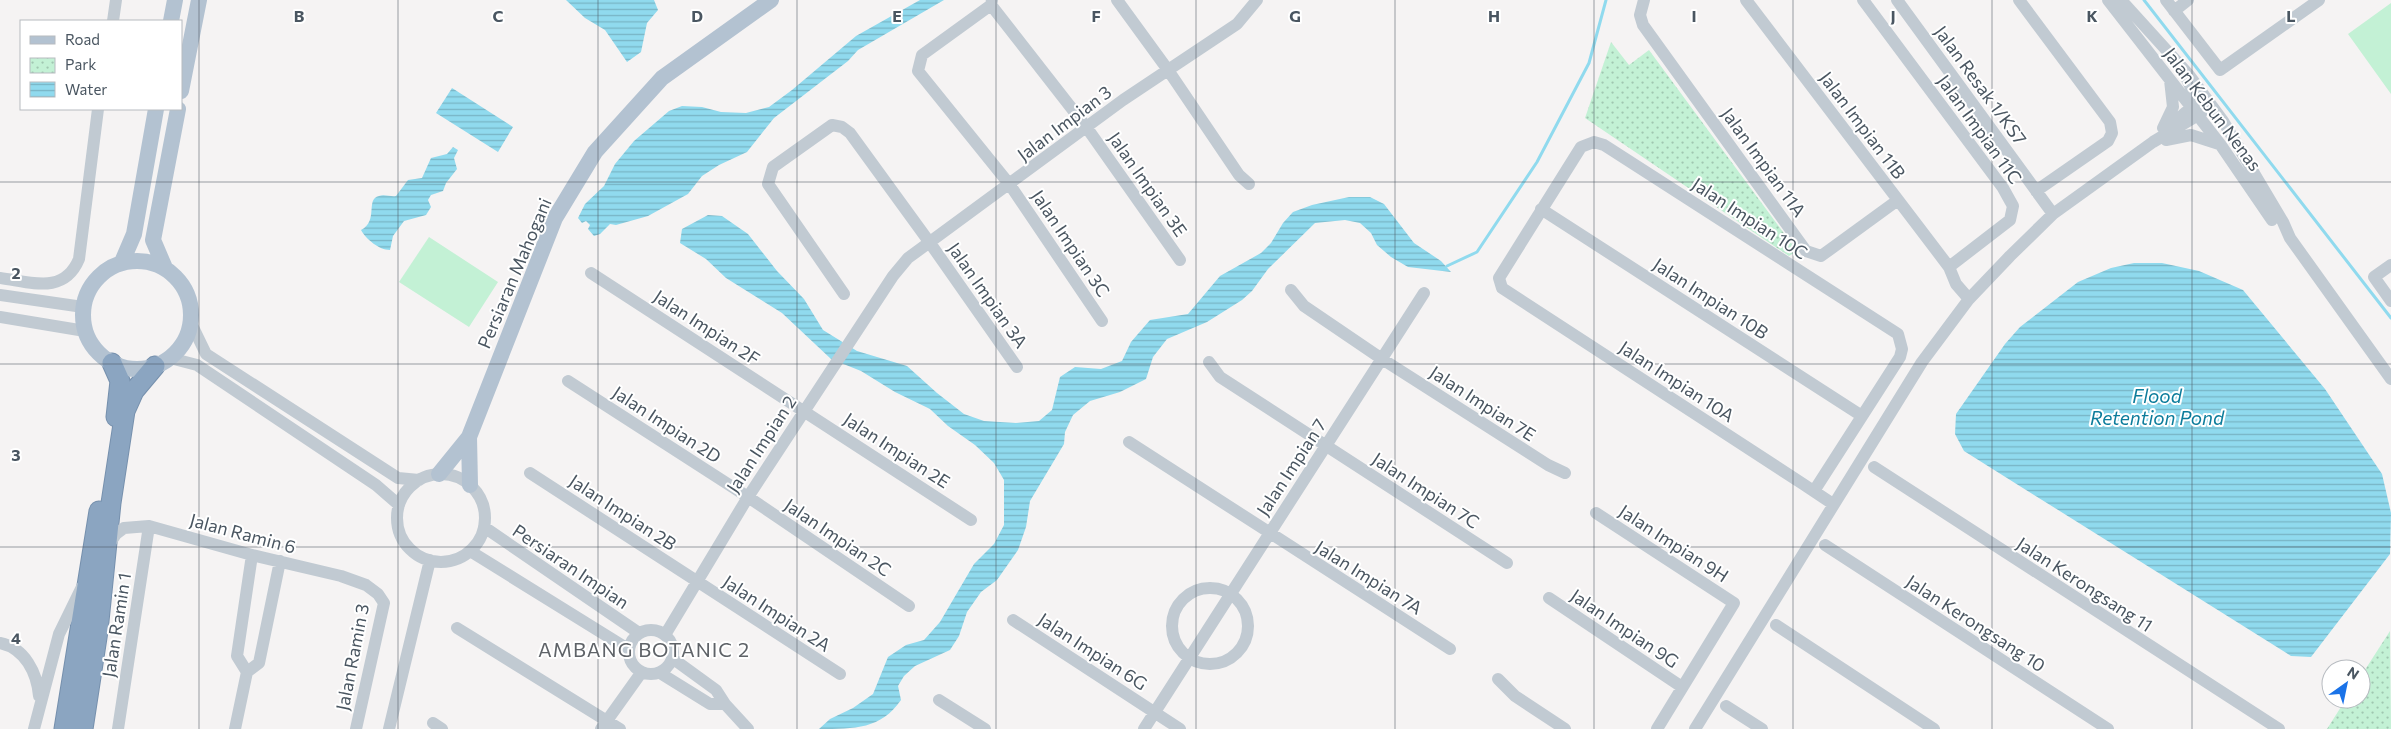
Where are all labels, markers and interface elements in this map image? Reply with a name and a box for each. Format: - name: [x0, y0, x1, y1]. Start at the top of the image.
- text: B: [294, 6, 305, 25]
- text: C: [493, 6, 504, 25]
- text: D: [691, 6, 703, 25]
- text: E: [892, 6, 902, 25]
- text: F: [1091, 6, 1101, 25]
- text: G: [1289, 6, 1301, 25]
- text: H: [1488, 6, 1500, 25]
- text: I: [1691, 6, 1697, 25]
- text: J: [1890, 6, 1896, 25]
- text: K: [2086, 6, 2098, 25]
- text: L: [2286, 6, 2296, 25]
- legend: [20, 20, 182, 110]
- street label: Jalan Resak 1/KS7: [1930, 21, 2032, 149]
- text: Road: [65, 30, 100, 48]
- street label: Jalan Kebun Nenas: [2159, 43, 2267, 175]
- text: Park: [65, 55, 96, 73]
- street label: Jalan Impian 11B: [1816, 67, 1910, 183]
- street label: Jalan Impian 11C: [1933, 70, 2027, 188]
- text: Water: [65, 80, 107, 98]
- street label: Jalan Impian 3: [1013, 81, 1115, 165]
- street label: Jalan Impian 11A: [1717, 103, 1811, 221]
- street label: Jalan Impian 3E: [1104, 127, 1192, 241]
- street label: Jalan Impian 10C: [1688, 172, 1812, 264]
- street label: Jalan Impian 3C: [1027, 185, 1115, 301]
- street label: Persiaran Mahogani: [472, 194, 556, 352]
- street label: Jalan Impian 3A: [943, 238, 1033, 352]
- street label: Jalan Impian 10B: [1649, 253, 1773, 343]
- text: 2: [11, 263, 21, 282]
- street label: Jalan Impian 2F: [650, 285, 764, 369]
- street label: Jalan Impian 10A: [1615, 336, 1739, 426]
- street label: Jalan Impian 7E: [1426, 361, 1540, 445]
- street label: Jalan Impian 2D: [609, 381, 725, 467]
- water label: Flood Retention Pond: [2090, 384, 2225, 429]
- street label: Jalan Impian 2: [721, 391, 801, 497]
- street label: Jalan Impian 2E: [840, 407, 954, 493]
- street label: Jalan Impian 7: [1252, 414, 1330, 520]
- text: 3: [11, 445, 21, 464]
- street label: Jalan Impian 7C: [1368, 447, 1484, 533]
- street label: Jalan Impian 2B: [565, 469, 681, 555]
- street label: Jalan Impian 2C: [780, 493, 896, 581]
- street label: Jalan Impian 9H: [1615, 499, 1733, 587]
- street label: Jalan Ramin 6: [188, 508, 298, 558]
- street label: Persiaran Impian: [509, 519, 633, 613]
- street label: Jalan Kerongsang 11: [2013, 532, 2157, 636]
- street label: Jalan Impian 7A: [1311, 535, 1427, 619]
- street label: Jalan Impian 2A: [719, 570, 835, 656]
- street label: Jalan Kerongsang 10: [1902, 570, 2050, 676]
- street label: Jalan Ramin 1: [97, 571, 135, 679]
- street label: Jalan Impian 9G: [1567, 584, 1683, 672]
- street label: Jalan Ramin 3: [331, 602, 373, 712]
- street label: Jalan Impian 6G: [1034, 608, 1152, 694]
- text: 4: [11, 628, 21, 647]
- district label: AMBANG BOTANIC 2: [538, 637, 750, 661]
- north arrow: [2321, 659, 2371, 709]
- text: N: [2344, 663, 2362, 683]

